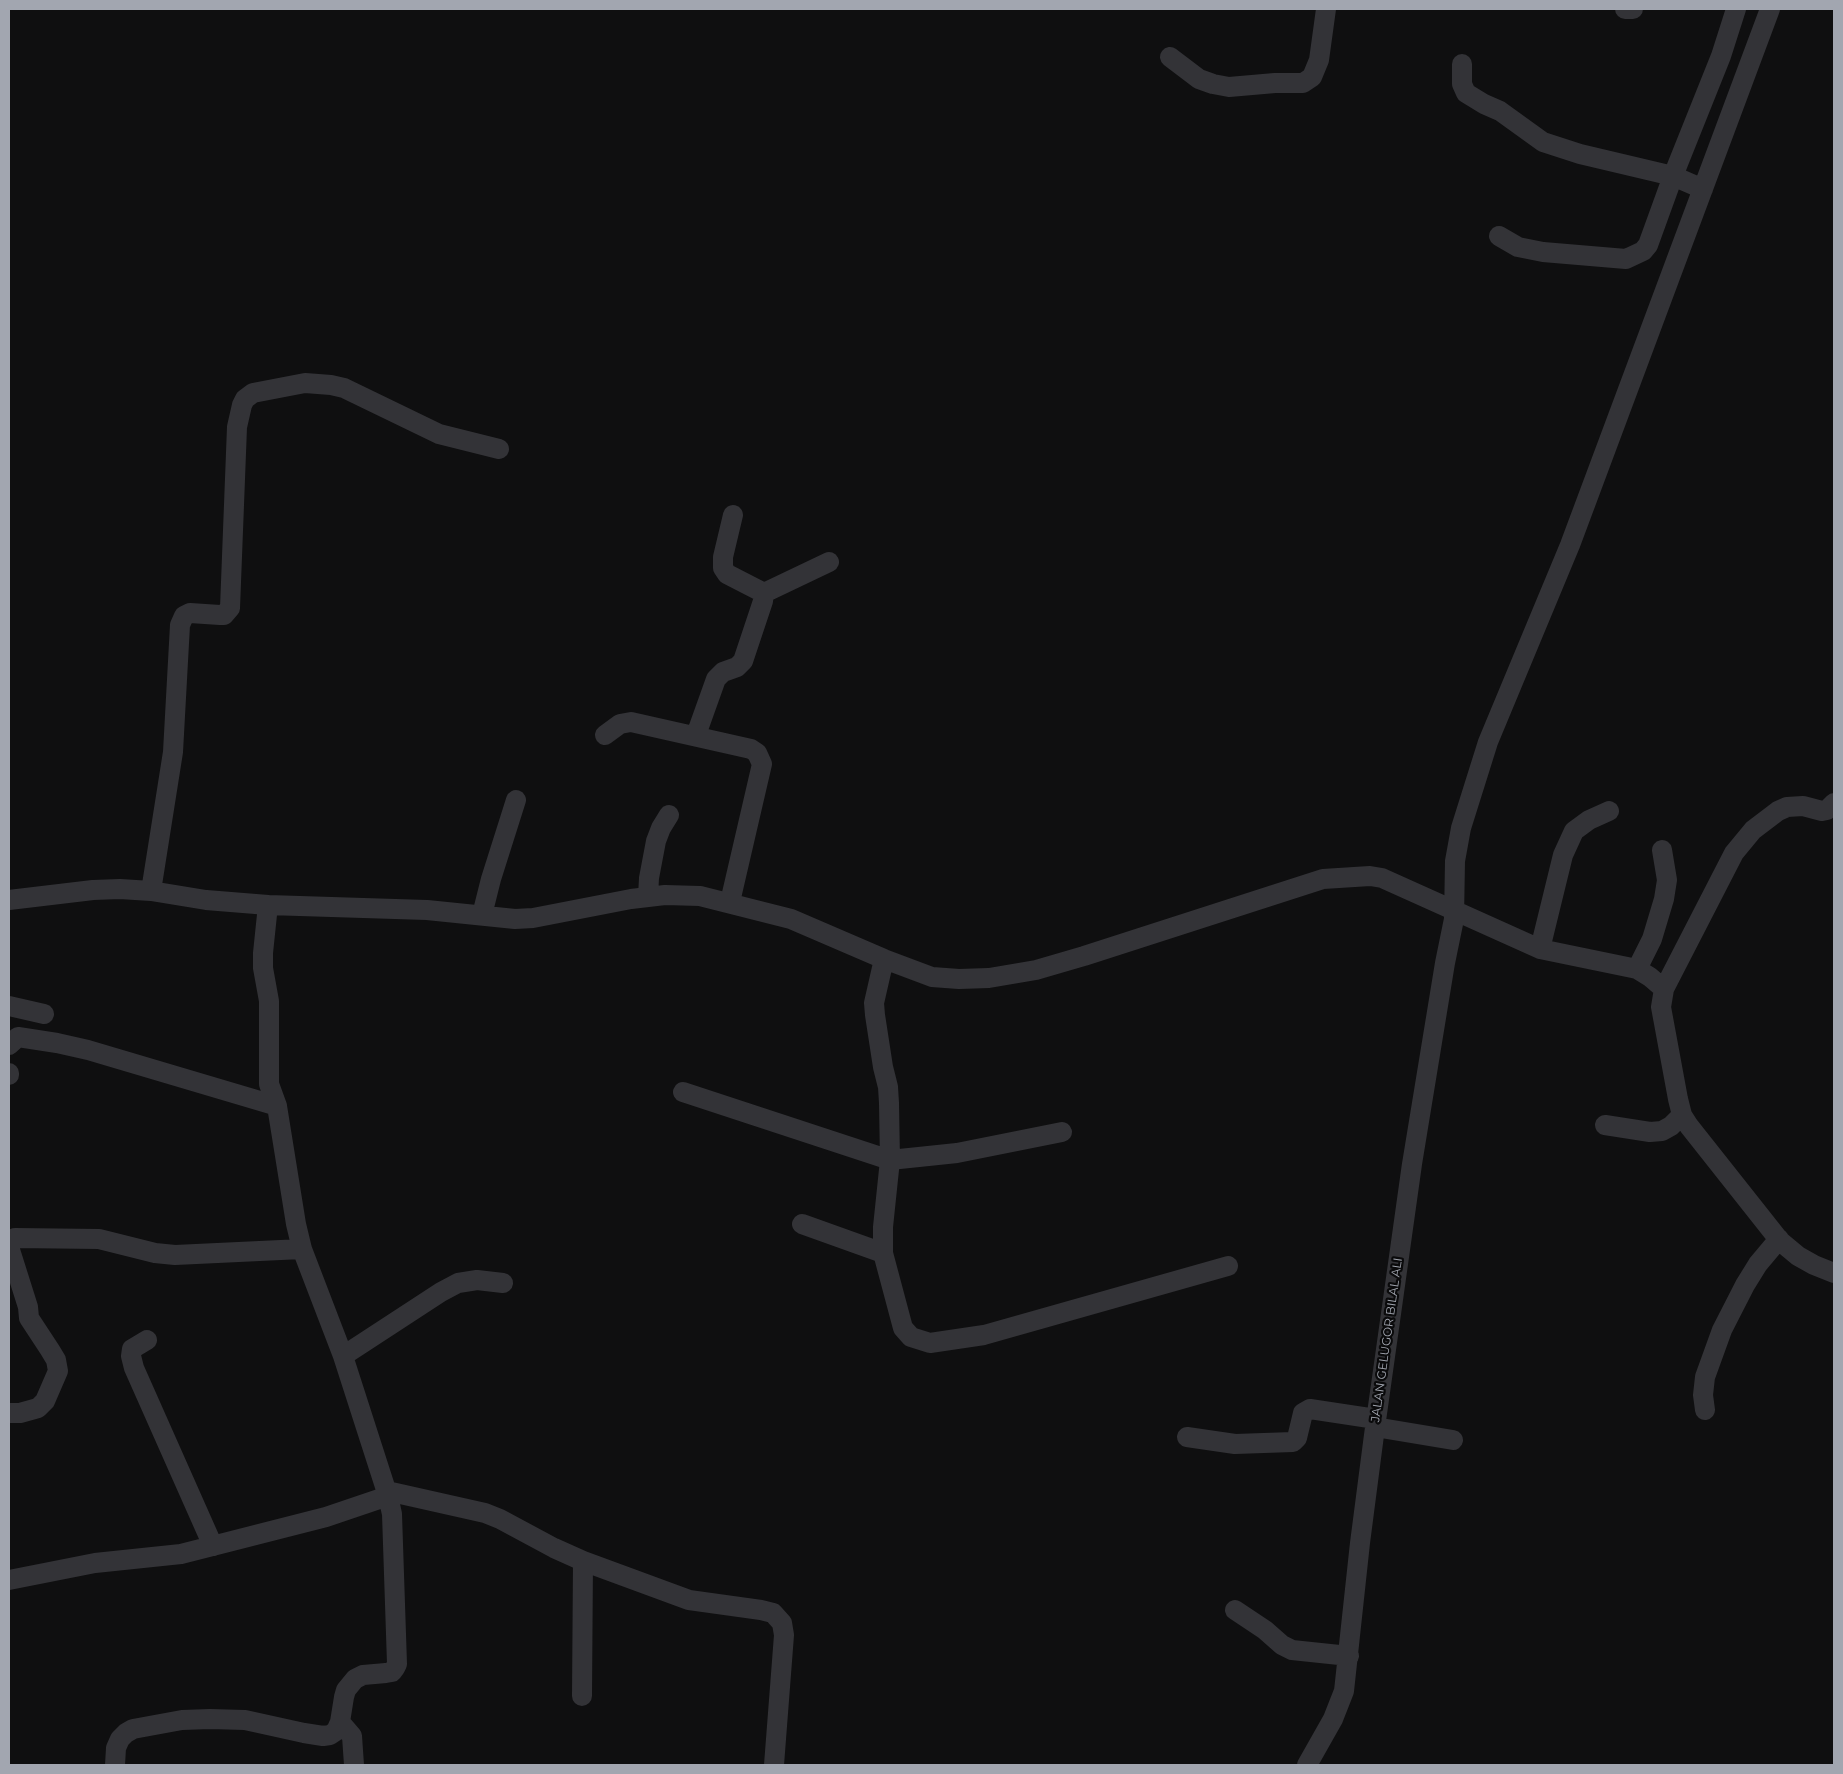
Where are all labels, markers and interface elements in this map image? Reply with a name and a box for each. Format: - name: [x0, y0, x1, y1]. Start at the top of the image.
- street label: JALAN GELUGOR BILAL ALI: [1368, 1257, 1406, 1423]

